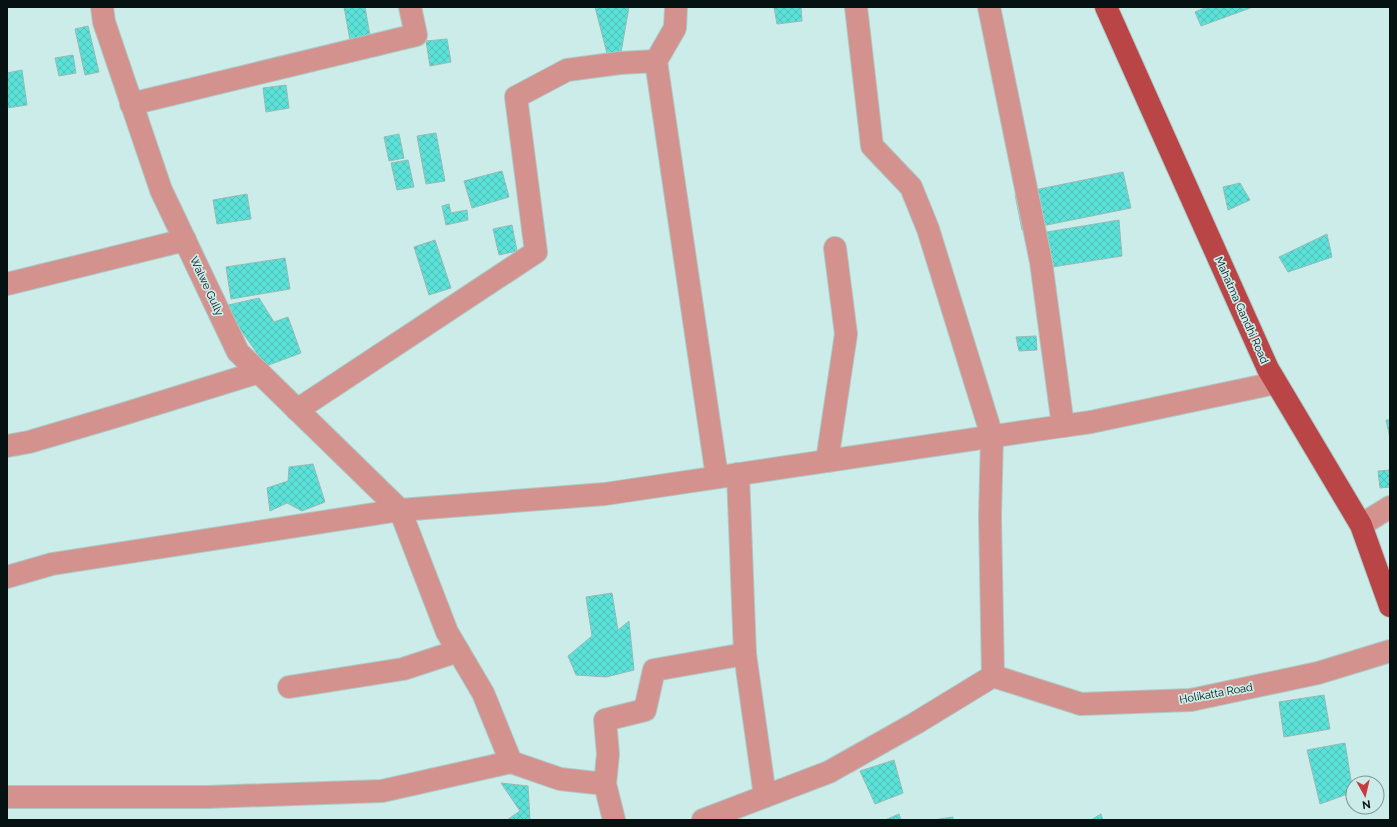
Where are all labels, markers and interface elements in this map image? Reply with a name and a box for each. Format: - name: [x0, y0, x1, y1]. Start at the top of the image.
- street label: Walwe Gully: [187, 255, 226, 318]
- street label: Mahatma Gandhi Road: [1212, 255, 1271, 366]
- street label: Holikatta Road: [1178, 681, 1254, 706]
- north arrow: [1345, 775, 1385, 815]
- text: N: [1361, 797, 1371, 811]

